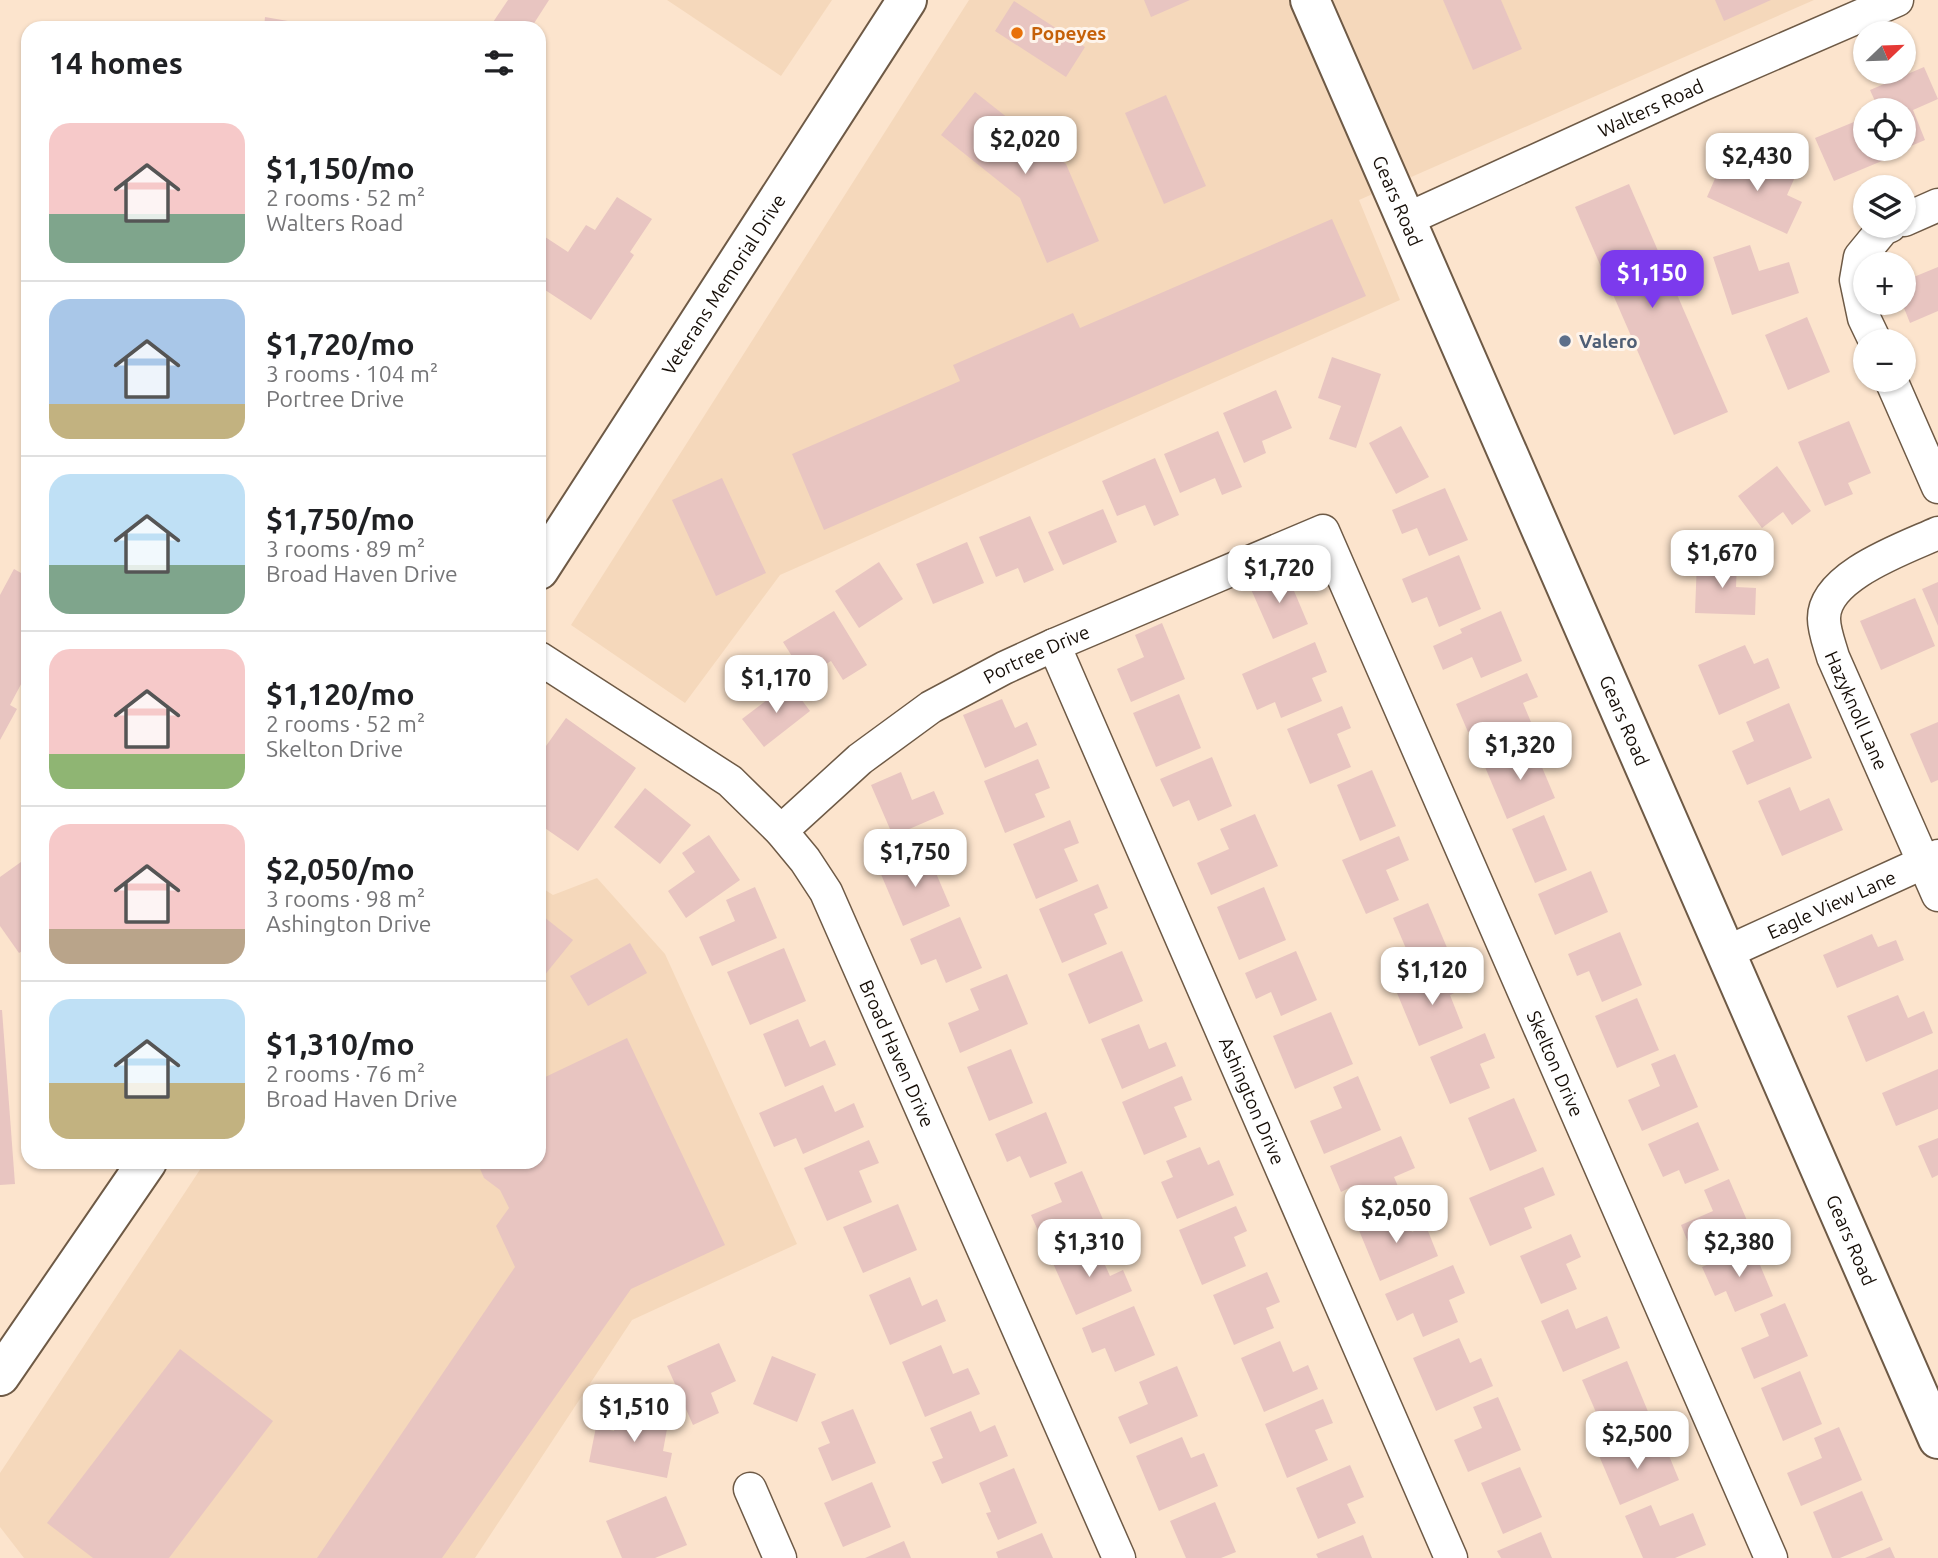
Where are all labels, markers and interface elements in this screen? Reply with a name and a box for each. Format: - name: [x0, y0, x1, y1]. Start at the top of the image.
- north arrow: [1853, 21, 1916, 84]
- map controls: [1853, 21, 1916, 392]
- place label: Popeyes: [1031, 22, 1106, 44]
- marker: Popeyes: [1009, 25, 1025, 41]
- icon: filters: [480, 44, 518, 82]
- text: 14 homes: [49, 46, 183, 80]
- street label: Walters Road: [1594, 74, 1707, 142]
- button: locate: [1853, 98, 1916, 161]
- pin: $2,020: [968, 116, 1082, 176]
- text: $2,020: [990, 126, 1060, 151]
- pin: $2,430: [1700, 134, 1814, 193]
- text: $2,430: [1722, 143, 1792, 168]
- icon: home: [105, 151, 189, 235]
- text: $1,150/mo: [266, 151, 415, 185]
- street label: Gears Road: [1368, 152, 1427, 249]
- button: layers: [1853, 175, 1916, 238]
- text: 2 rooms · 52 m²: [266, 185, 425, 210]
- street label: Veterans Memorial Drive: [657, 190, 790, 379]
- text: Walters Road: [266, 210, 403, 235]
- pin: $1,150: [1595, 250, 1709, 310]
- button: +: [1853, 252, 1916, 315]
- text: $1,150: [1617, 260, 1687, 285]
- icon: home: [105, 327, 189, 411]
- text: $1,720/mo: [266, 327, 415, 361]
- button: −: [1853, 329, 1916, 392]
- place label: Valero: [1579, 330, 1638, 352]
- marker: Valero: [1557, 333, 1573, 349]
- text: 3 rooms · 104 m²: [266, 361, 438, 386]
- text: Portree Drive: [266, 386, 404, 411]
- icon: home: [105, 502, 189, 586]
- text: $1,750/mo: [266, 502, 415, 536]
- pin: $1,670: [1665, 530, 1779, 590]
- text: 3 rooms · 89 m²: [266, 536, 425, 561]
- text: $1,670: [1687, 540, 1757, 565]
- pin: $1,720: [1222, 546, 1336, 605]
- text: $1,720: [1244, 555, 1314, 580]
- text: Broad Haven Drive: [266, 561, 458, 586]
- street label: Portree Drive: [980, 620, 1093, 688]
- street label: Hazyknoll Lane: [1821, 647, 1892, 773]
- pin: $1,170: [719, 656, 833, 715]
- text: $1,170: [741, 665, 811, 690]
- street label: Gears Road: [1595, 672, 1654, 769]
- icon: home: [105, 677, 189, 761]
- text: $1,120/mo: [266, 677, 415, 711]
- text: 2 rooms · 52 m²: [266, 711, 425, 736]
- pin: $1,320: [1463, 722, 1577, 782]
- text: $1,320: [1485, 732, 1555, 757]
- text: Skelton Drive: [266, 736, 403, 761]
- pin: $1,750: [858, 830, 972, 889]
- text: $1,750: [880, 839, 950, 864]
- icon: home: [105, 852, 189, 936]
- text: $2,050/mo: [266, 852, 415, 886]
- street label: Eagle View Lane: [1764, 866, 1899, 943]
- text: 3 rooms · 98 m²: [266, 886, 425, 911]
- text: Ashington Drive: [266, 911, 432, 936]
- pin: $1,120: [1375, 948, 1489, 1007]
- text: $1,120: [1397, 957, 1467, 982]
- street label: Broad Haven Drive: [855, 977, 939, 1131]
- street label: Skelton Drive: [1523, 1007, 1588, 1120]
- icon: home: [105, 1027, 189, 1111]
- text: $1,310/mo: [266, 1027, 415, 1061]
- street label: Ashington Drive: [1215, 1034, 1290, 1168]
- text: 2 rooms · 76 m²: [266, 1061, 425, 1086]
- text: Broad Haven Drive: [266, 1086, 458, 1111]
- pin: $2,050: [1339, 1186, 1453, 1245]
- street label: Gears Road: [1822, 1191, 1881, 1289]
- text: $2,050: [1361, 1195, 1431, 1220]
- pin: $1,310: [1032, 1220, 1146, 1279]
- pin: $2,380: [1682, 1220, 1796, 1279]
- text: $1,310: [1054, 1229, 1124, 1254]
- text: $2,380: [1704, 1229, 1774, 1254]
- pin: $1,510: [577, 1384, 691, 1444]
- text: $1,510: [599, 1394, 669, 1419]
- pin: $2,500: [1580, 1412, 1694, 1471]
- text: $2,500: [1602, 1421, 1672, 1446]

